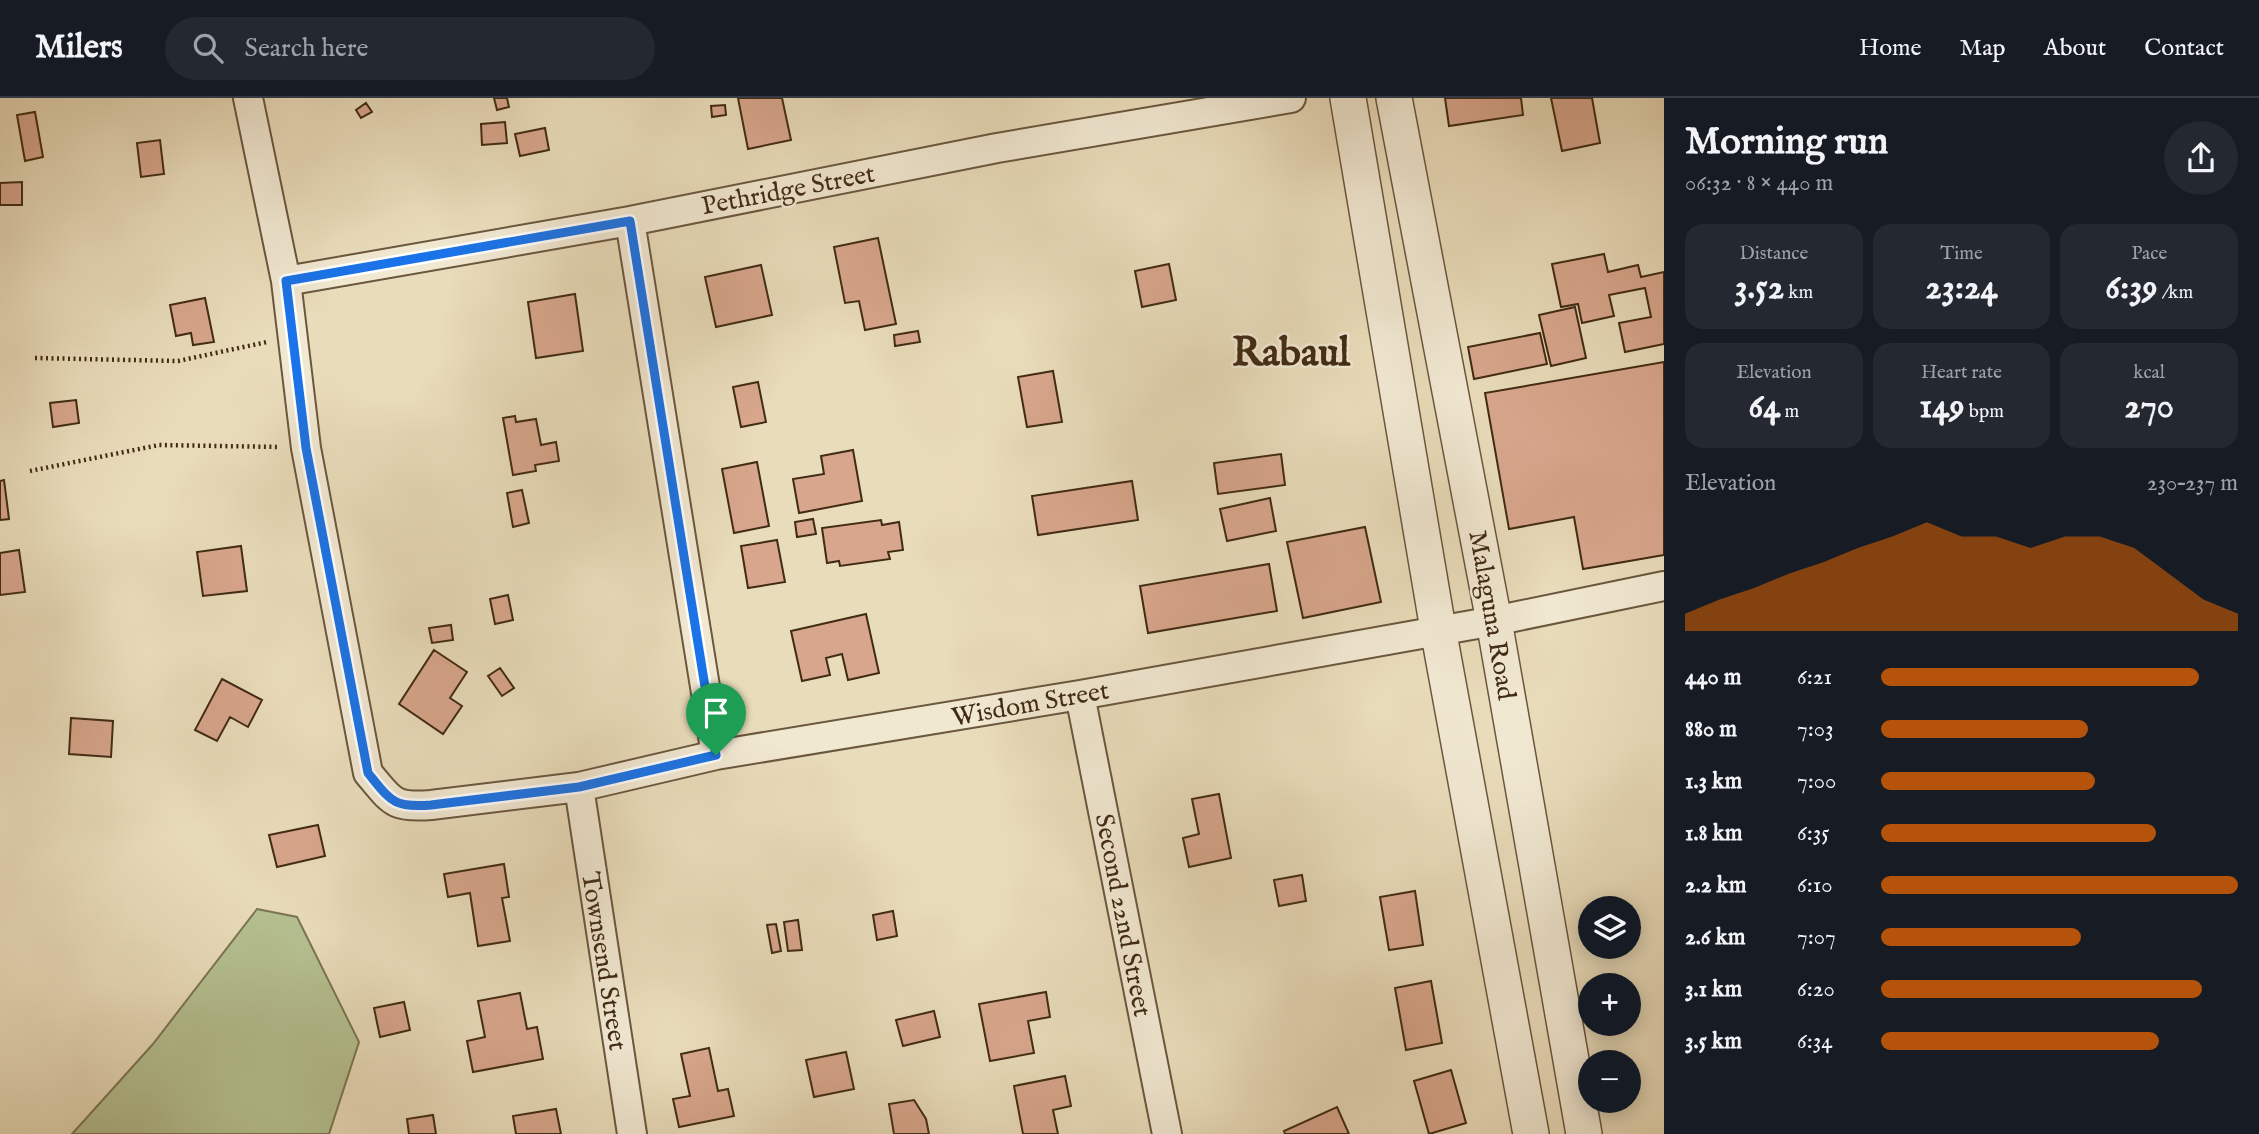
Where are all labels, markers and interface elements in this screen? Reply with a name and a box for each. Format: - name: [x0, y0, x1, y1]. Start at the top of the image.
- search box: [165, 17, 655, 80]
- text: Milers: [35, 27, 123, 69]
- icon: search: [189, 29, 227, 67]
- text: Search here: [245, 32, 369, 65]
- text: Home: [1859, 33, 1922, 64]
- text: Map: [1960, 33, 2006, 64]
- text: About: [2044, 33, 2106, 64]
- text: Contact: [2144, 33, 2224, 64]
- text: Morning run: [1685, 119, 1888, 167]
- button: share: [2164, 121, 2238, 195]
- street label: Pethridge Street: [699, 157, 878, 223]
- text: 06:32 · 8 × 440 m: [1685, 169, 1833, 198]
- text: Distance: [1739, 242, 1808, 266]
- text: Time: [1940, 242, 1983, 266]
- text: Pace: [2131, 242, 2167, 266]
- text: 3.52: [1735, 266, 1784, 311]
- text: 23:24: [1925, 266, 1998, 311]
- text: 6:39: [2105, 266, 2158, 311]
- text: km: [1784, 281, 1813, 305]
- text: /km: [2158, 281, 2193, 305]
- district label: Rabaul: [1232, 329, 1351, 380]
- text: Elevation: [1736, 361, 1812, 385]
- text: Heart rate: [1921, 361, 2002, 385]
- text: kcal: [2133, 361, 2165, 385]
- text: 64: [1748, 385, 1780, 430]
- text: 149: [1919, 385, 1965, 430]
- text: 270: [2124, 385, 2174, 430]
- text: m: [1780, 400, 1799, 424]
- text: bpm: [1965, 400, 2004, 424]
- text: Elevation: [1685, 469, 1776, 498]
- text: 230–237 m: [2147, 469, 2238, 498]
- street label: Malaguna Road: [1460, 528, 1523, 703]
- text: 440 m: [1685, 663, 1742, 692]
- text: 6:21: [1797, 663, 1832, 692]
- street label: Wisdom Street: [949, 674, 1112, 735]
- pin: [686, 683, 746, 755]
- icon: arrive: [697, 694, 735, 732]
- text: 880 m: [1685, 715, 1737, 744]
- text: 7:03: [1797, 715, 1834, 744]
- text: 1.3 km: [1685, 767, 1742, 796]
- text: 7:00: [1797, 767, 1836, 796]
- street label: Second 22nd Street: [1087, 811, 1158, 1020]
- text: 1.8 km: [1685, 819, 1743, 848]
- text: 6:35: [1797, 819, 1830, 848]
- street label: Townsend Street: [573, 870, 634, 1053]
- text: 2.2 km: [1685, 871, 1747, 900]
- text: 6:10: [1797, 871, 1833, 900]
- map controls: [1578, 896, 1641, 1113]
- button: layers: [1578, 896, 1641, 959]
- text: 2.6 km: [1685, 923, 1746, 952]
- text: 7:07: [1797, 923, 1836, 952]
- button: +: [1578, 973, 1641, 1036]
- text: 3.1 km: [1685, 975, 1742, 1004]
- text: 6:20: [1797, 975, 1835, 1004]
- text: 3.5 km: [1685, 1027, 1742, 1056]
- text: 6:34: [1797, 1027, 1833, 1056]
- button: −: [1578, 1050, 1641, 1113]

